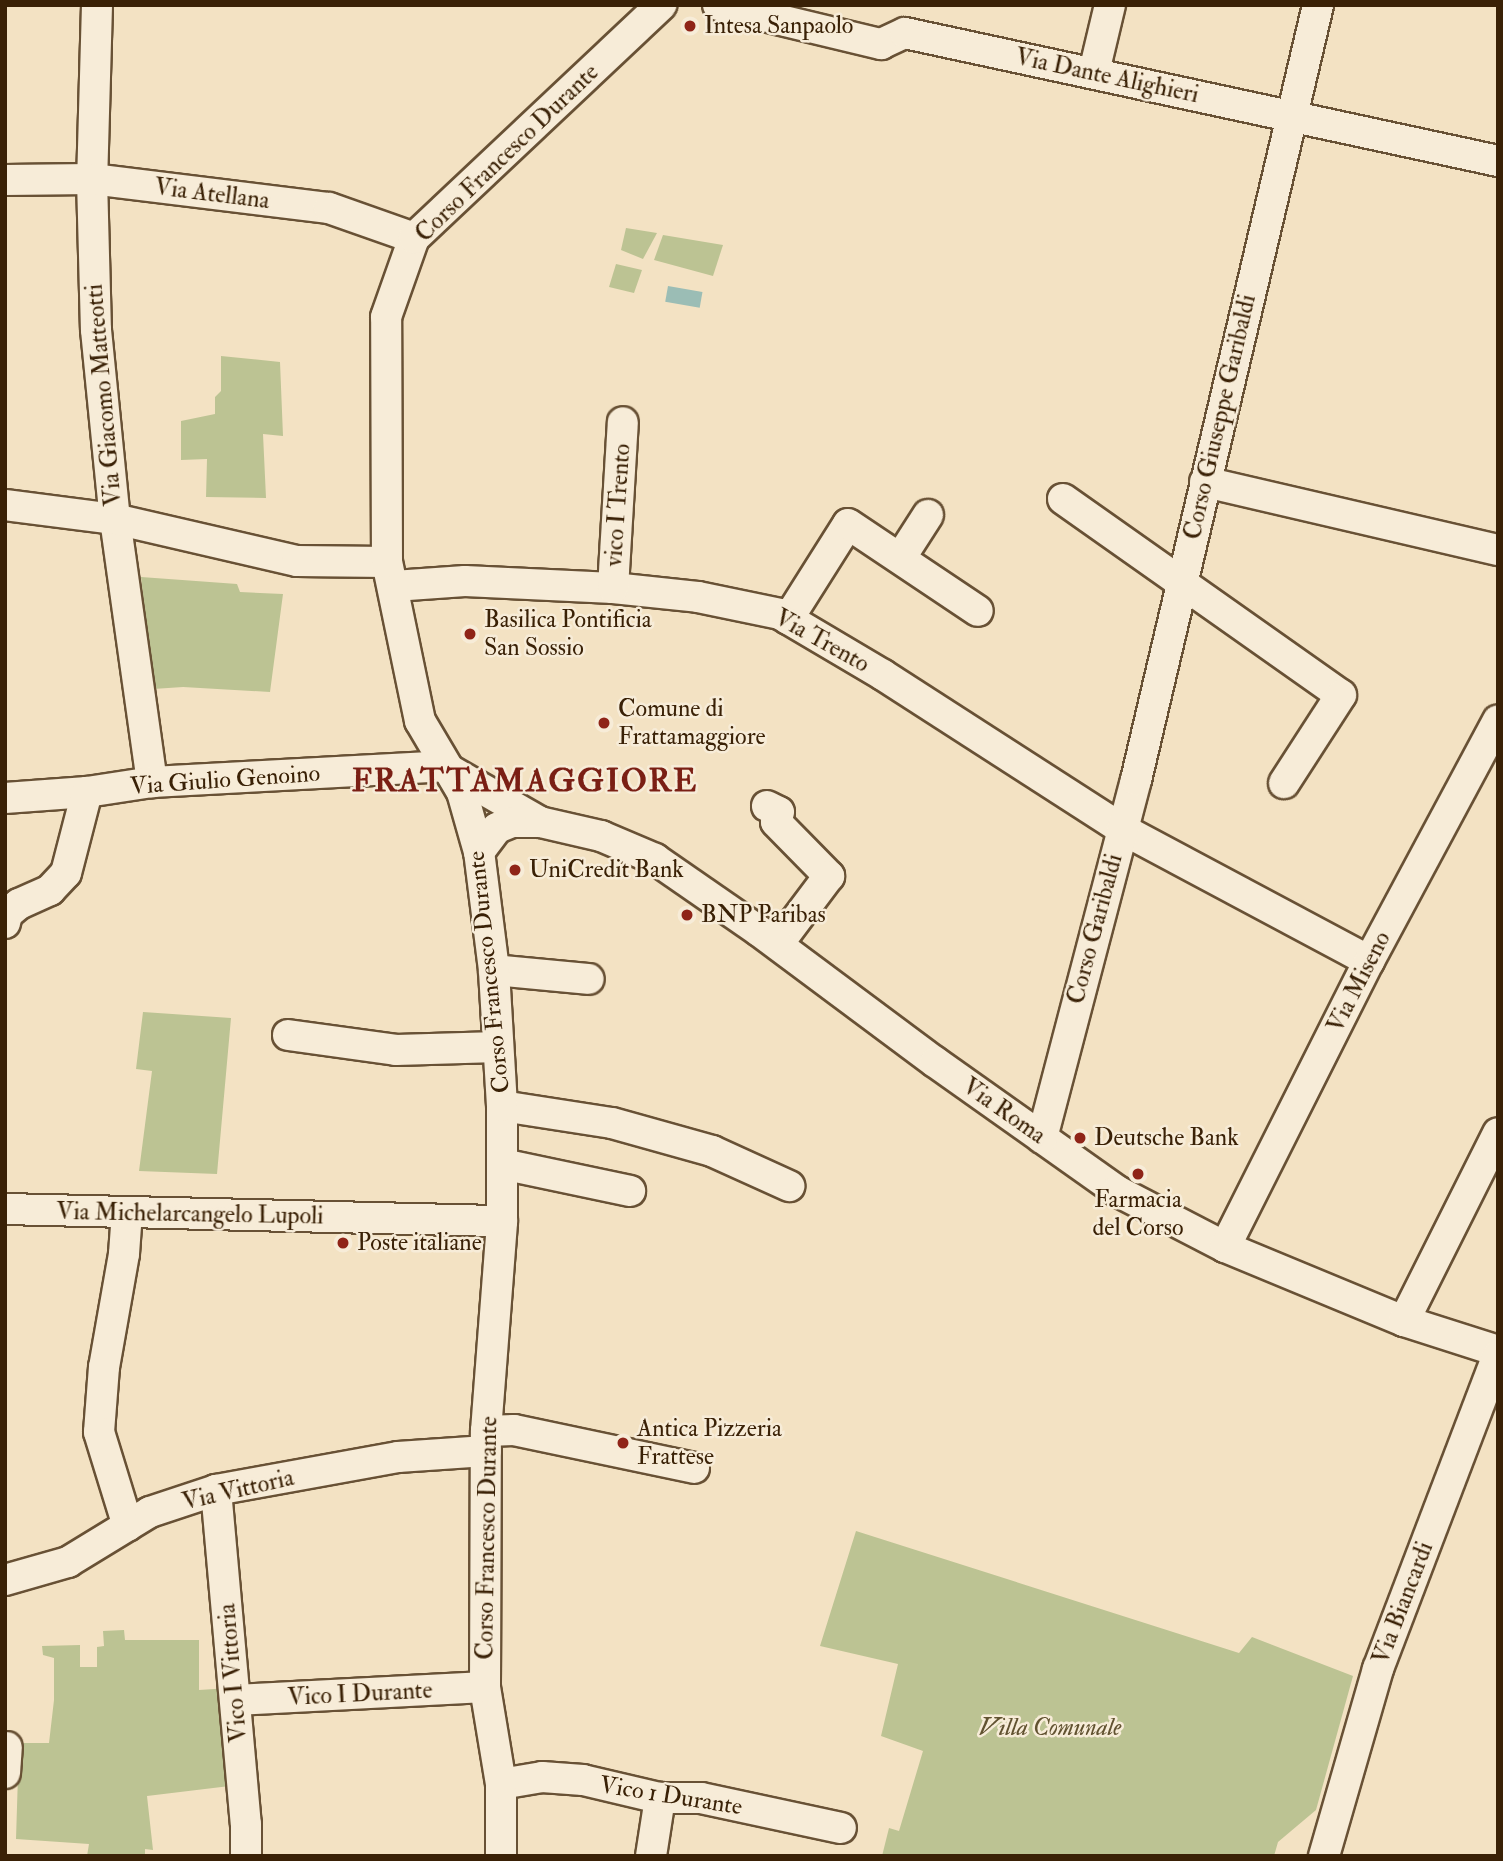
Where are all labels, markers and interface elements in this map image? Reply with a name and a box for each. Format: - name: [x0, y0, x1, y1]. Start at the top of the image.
- place label: Intesa Sanpaolo: [704, 12, 853, 40]
- marker: Intesa Sanpaolo: [682, 18, 698, 34]
- street label: Via Dante Alighieri: [1013, 43, 1201, 109]
- street label: Corso Francesco Durante: [409, 58, 605, 248]
- street label: Via Atellana: [153, 173, 271, 215]
- street label: Via Giacomo Matteotti: [80, 283, 128, 507]
- street label: Corso Giuseppe Garibaldi: [1178, 292, 1262, 542]
- street label: vico I Trento: [599, 443, 637, 567]
- street label: Via Trento: [770, 603, 874, 679]
- place label: Basilica Pontificia San Sossio: [484, 606, 652, 662]
- marker: Basilica Pontificia San Sossio: [462, 626, 478, 642]
- place label: Comune di Frattamaggiore: [618, 695, 766, 751]
- marker: Comune di Frattamaggiore: [596, 715, 612, 731]
- street label: Via Giulio Genoino: [129, 759, 321, 801]
- district label: FRATTAMAGGIORE: [353, 762, 697, 800]
- street label: Corso Francesco Durante: [462, 849, 516, 1095]
- street label: Corso Garibaldi: [1061, 851, 1129, 1007]
- place label: UniCredit Bank: [529, 856, 684, 884]
- marker: UniCredit Bank: [507, 862, 523, 878]
- place label: BNP Paribas: [701, 901, 826, 929]
- marker: BNP Paribas: [679, 907, 695, 923]
- street label: Via Miseno: [1321, 926, 1397, 1038]
- street label: Via Roma: [957, 1072, 1051, 1150]
- place label: Deutsche Bank: [1094, 1124, 1239, 1152]
- marker: Deutsche Bank: [1072, 1130, 1088, 1146]
- marker: Farmacia del Corso: [1130, 1166, 1146, 1182]
- place label: Farmacia del Corso: [1093, 1186, 1183, 1242]
- street label: Via Michelarcangelo Lupoli: [56, 1197, 324, 1231]
- place label: Poste italiane: [357, 1229, 482, 1257]
- marker: Poste italiane: [335, 1235, 351, 1251]
- place label: Antica Pizzeria Frattese: [637, 1415, 782, 1471]
- street label: Corso Francesco Durante: [470, 1416, 504, 1660]
- marker: Antica Pizzeria Frattese: [615, 1435, 631, 1451]
- street label: Via Vittoria: [179, 1463, 297, 1517]
- street label: Via Biancardi: [1366, 1538, 1440, 1668]
- street label: Vico I Vittoria: [213, 1602, 253, 1744]
- street label: Vico I Durante: [287, 1676, 433, 1712]
- park label: Villa Comunale: [979, 1714, 1121, 1742]
- street label: Vico 1 Durante: [598, 1771, 744, 1821]

